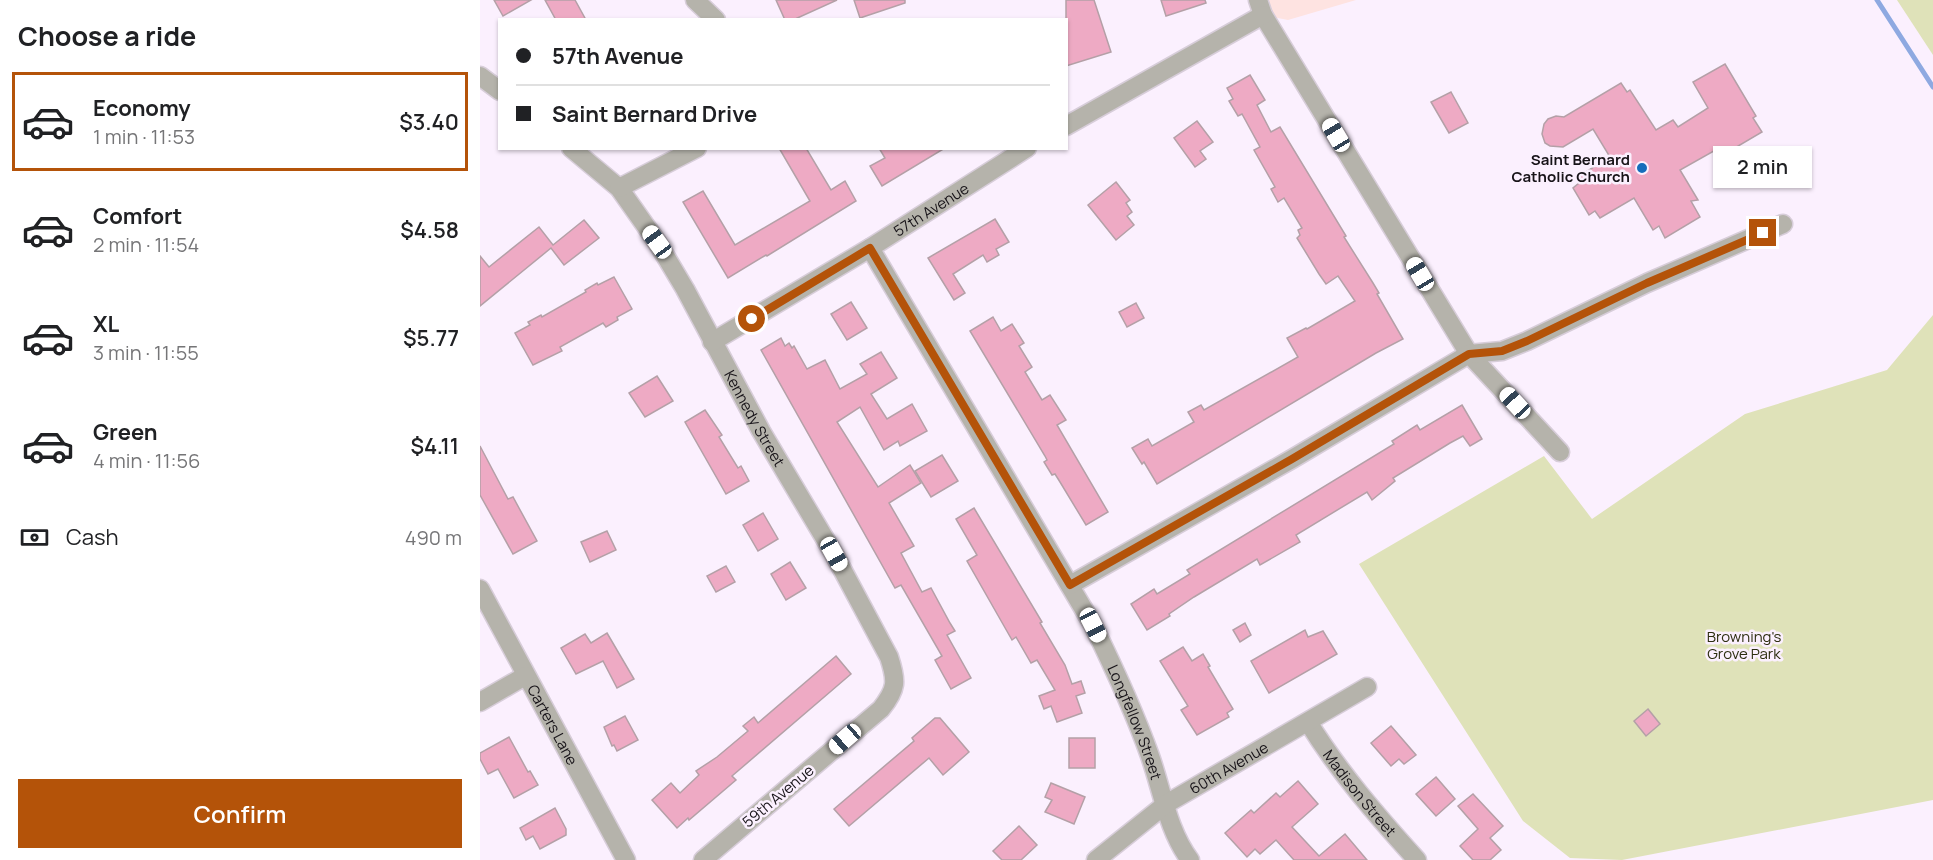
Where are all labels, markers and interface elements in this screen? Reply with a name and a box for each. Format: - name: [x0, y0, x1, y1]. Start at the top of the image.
- text: Choose a ride: [18, 17, 196, 54]
- text: 57th Avenue: [552, 41, 684, 71]
- text: Economy: [93, 93, 191, 123]
- icon: car: [21, 95, 75, 149]
- text: Saint Bernard Drive: [552, 99, 757, 129]
- text: $3.40: [399, 107, 459, 137]
- car: [1319, 115, 1353, 155]
- text: 1 min · 11:53: [93, 123, 195, 150]
- callout: 2 min: [1714, 146, 1812, 188]
- place label: Saint Bernard Catholic Church: [1511, 149, 1630, 187]
- text: 2 min: [1737, 153, 1788, 180]
- marker: Saint Bernard Catholic Church: [1635, 161, 1649, 175]
- street label: 57th Avenue: [889, 177, 973, 241]
- text: Comfort: [93, 201, 182, 231]
- icon: car: [21, 203, 75, 257]
- text: $4.58: [400, 215, 459, 245]
- route end: [1749, 219, 1776, 246]
- car: [639, 222, 675, 262]
- text: 2 min · 11:54: [93, 231, 199, 258]
- car: [1403, 254, 1437, 294]
- route start: [738, 305, 765, 332]
- text: XL: [93, 309, 119, 339]
- icon: car: [21, 311, 75, 365]
- text: $5.77: [403, 323, 459, 353]
- text: 3 min · 11:55: [93, 339, 199, 366]
- street label: Kennedy Street: [720, 366, 790, 470]
- car: [1496, 384, 1534, 422]
- text: Green: [93, 417, 158, 447]
- icon: car: [21, 419, 75, 473]
- text: $4.11: [410, 431, 459, 461]
- text: 4 min · 11:56: [93, 447, 200, 474]
- icon: cash: [18, 521, 51, 554]
- text: Cash: [66, 522, 119, 552]
- text: 490 m: [405, 524, 462, 551]
- car: [817, 534, 851, 574]
- car: [1077, 605, 1109, 645]
- park label: Browning's Grove Park: [1707, 626, 1781, 664]
- street label: Longfellow Street: [1103, 661, 1167, 782]
- street label: Carters Lane: [523, 681, 583, 769]
- car: [826, 720, 864, 758]
- street label: 60th Avenue: [1185, 736, 1272, 799]
- street label: Madison Street: [1319, 745, 1401, 841]
- street label: 59th Avenue: [738, 760, 818, 832]
- button: Confirm: [18, 779, 462, 848]

